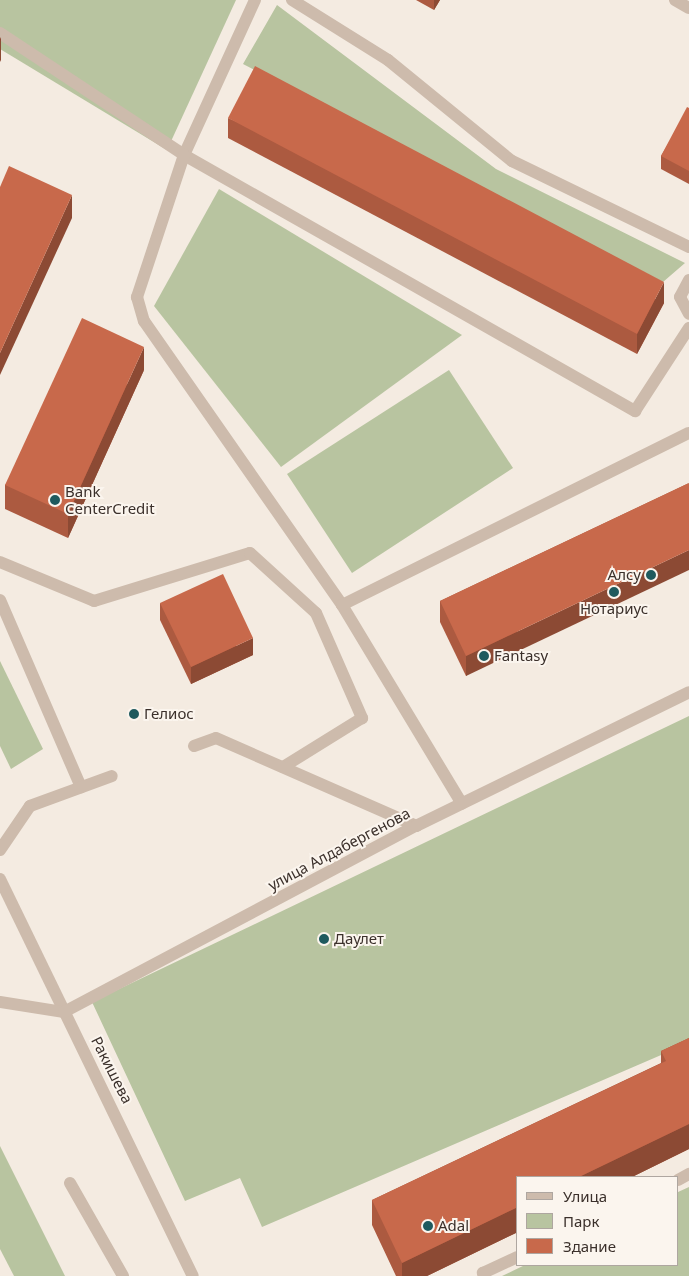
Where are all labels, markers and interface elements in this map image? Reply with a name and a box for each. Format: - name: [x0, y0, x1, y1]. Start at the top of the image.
- place label: Bank CenterCredit: [65, 482, 155, 517]
- marker: Bank CenterCredit: [49, 494, 61, 506]
- place label: Алсу: [608, 566, 641, 584]
- marker: Алсу: [645, 569, 657, 581]
- marker: Нотариус: [608, 586, 620, 598]
- place label: Нотариус: [580, 600, 648, 618]
- place label: Fantasy: [494, 647, 548, 665]
- marker: Fantasy: [478, 650, 490, 662]
- place label: Гелиос: [144, 705, 194, 723]
- marker: Гелиос: [128, 708, 140, 720]
- street label: улица Алдабергенова: [265, 804, 413, 894]
- place label: Даулет: [334, 930, 384, 948]
- marker: Даулет: [318, 933, 330, 945]
- street label: Ракишева: [87, 1033, 137, 1107]
- legend: [516, 1176, 679, 1266]
- text: Улица: [563, 1186, 607, 1206]
- text: Парк: [563, 1211, 599, 1231]
- place label: Adal: [438, 1217, 469, 1235]
- marker: Adal: [422, 1220, 434, 1232]
- text: Здание: [563, 1236, 616, 1256]

